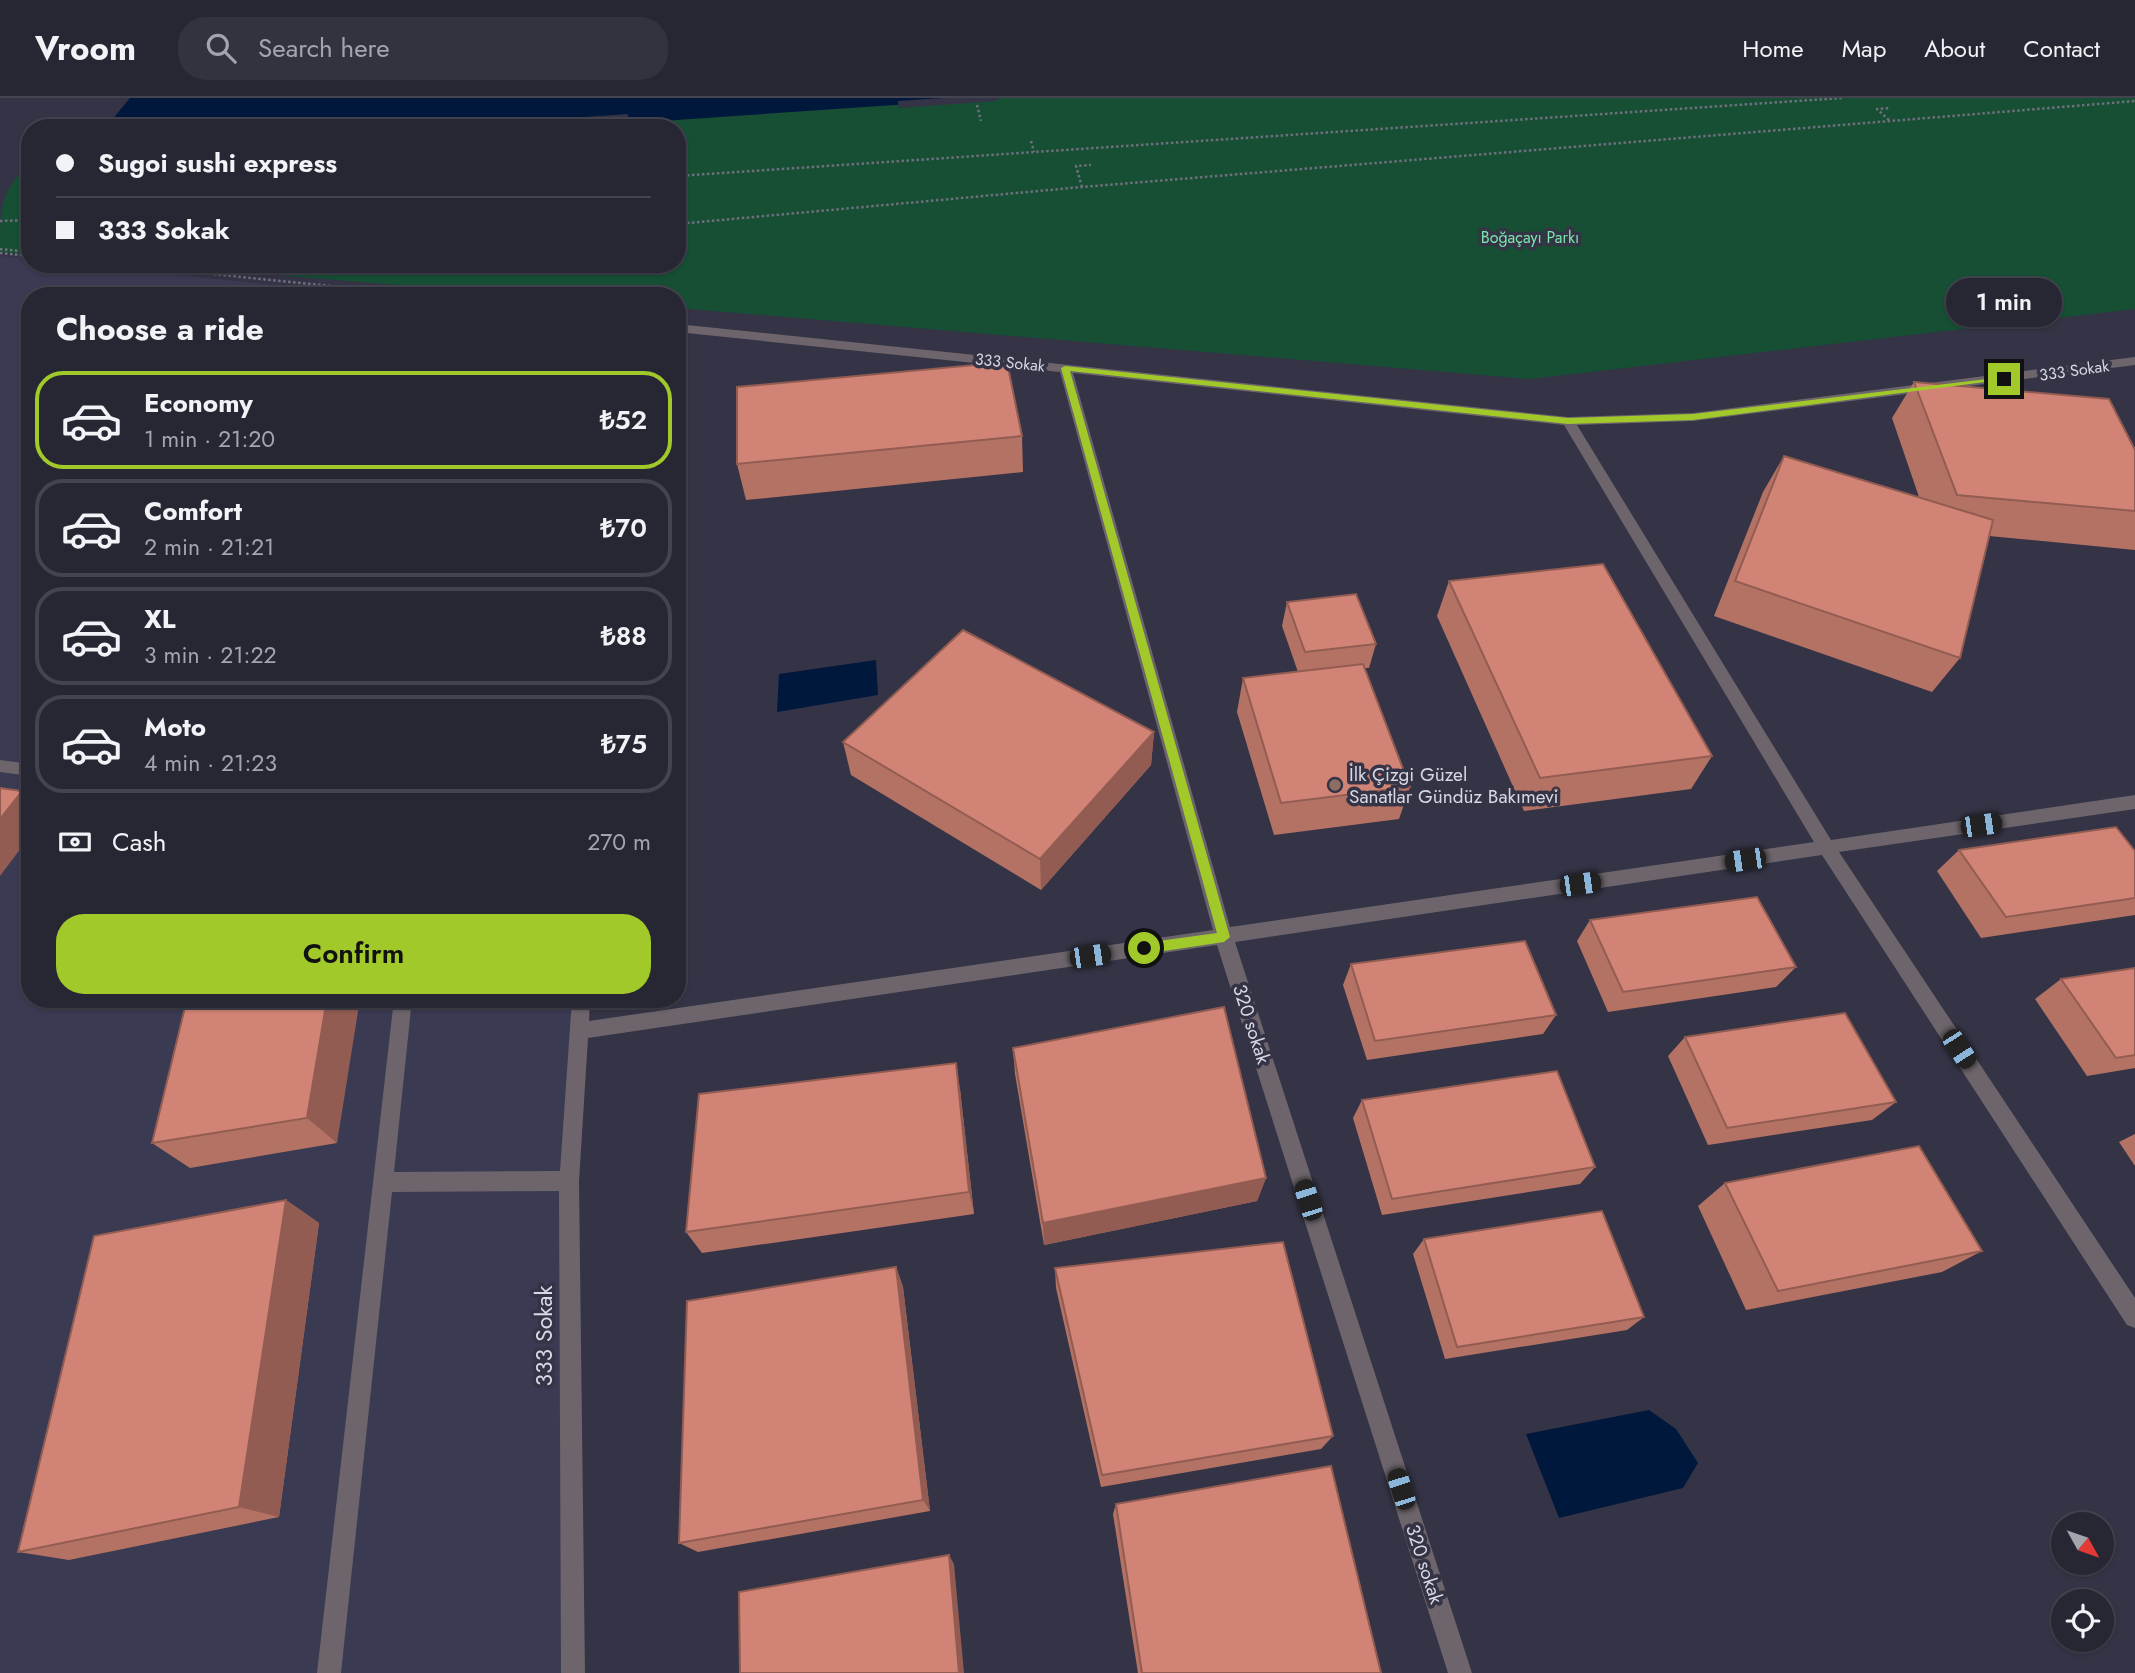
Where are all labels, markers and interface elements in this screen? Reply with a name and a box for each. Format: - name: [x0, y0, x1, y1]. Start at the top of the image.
- search box: [178, 17, 668, 80]
- text: Vroom: [35, 25, 136, 72]
- icon: search: [202, 29, 240, 67]
- text: Search here: [258, 29, 390, 67]
- text: Home: [1742, 31, 1804, 66]
- text: Map: [1842, 31, 1886, 66]
- text: About: [1924, 31, 1985, 66]
- text: Contact: [2023, 31, 2100, 66]
- text: Sugoi sushi express: [98, 144, 337, 182]
- text: 333 Sokak: [98, 211, 230, 249]
- park label: Boğaçayı Parkı: [1481, 226, 1579, 249]
- callout: 1 min: [1946, 278, 2062, 327]
- text: 1 min: [1976, 285, 2032, 319]
- text: Choose a ride: [56, 306, 264, 352]
- street label: 333 Sokak: [974, 347, 1047, 378]
- street label: 333 Sokak: [2038, 354, 2111, 387]
- route end: [1988, 363, 2020, 395]
- text: Economy: [144, 384, 253, 422]
- icon: car: [60, 389, 123, 452]
- text: ₺52: [600, 401, 647, 439]
- text: 1 min · 21:20: [144, 422, 275, 456]
- text: Comfort: [144, 492, 242, 530]
- icon: car: [60, 497, 123, 560]
- text: ₺70: [600, 509, 647, 547]
- text: 2 min · 21:21: [144, 530, 274, 564]
- text: XL: [144, 600, 176, 638]
- icon: car: [60, 605, 123, 668]
- text: ₺88: [601, 617, 647, 655]
- text: 3 min · 21:22: [144, 638, 277, 672]
- text: Moto: [144, 708, 206, 746]
- icon: car: [60, 713, 123, 776]
- text: ₺75: [601, 725, 647, 763]
- text: 4 min · 21:23: [144, 746, 277, 780]
- place label: İlk Çizgi Güzel Sanatlar Gündüz Bakımevi: [1349, 761, 1559, 810]
- marker: İlk Çizgi Güzel Sanatlar Gündüz Bakımevi: [1327, 777, 1343, 793]
- car: [1959, 812, 2004, 838]
- icon: cash: [56, 823, 94, 861]
- text: Cash: [112, 823, 166, 861]
- text: 270 m: [587, 825, 651, 859]
- car: [1723, 847, 1768, 873]
- car: [1558, 871, 1603, 897]
- button: Confirm: [56, 914, 651, 994]
- route start: [1128, 932, 1160, 964]
- car: [1068, 943, 1113, 969]
- street label: 320 sokak: [1226, 981, 1277, 1068]
- car: [1939, 1026, 1980, 1072]
- car: [1292, 1177, 1325, 1223]
- street label: 333 Sokak: [527, 1285, 561, 1387]
- car: [1385, 1466, 1418, 1512]
- north arrow: [2051, 1512, 2114, 1575]
- map controls: [2051, 1512, 2114, 1652]
- street label: 320 sokak: [1399, 1521, 1450, 1608]
- button: locate: [2051, 1589, 2114, 1652]

